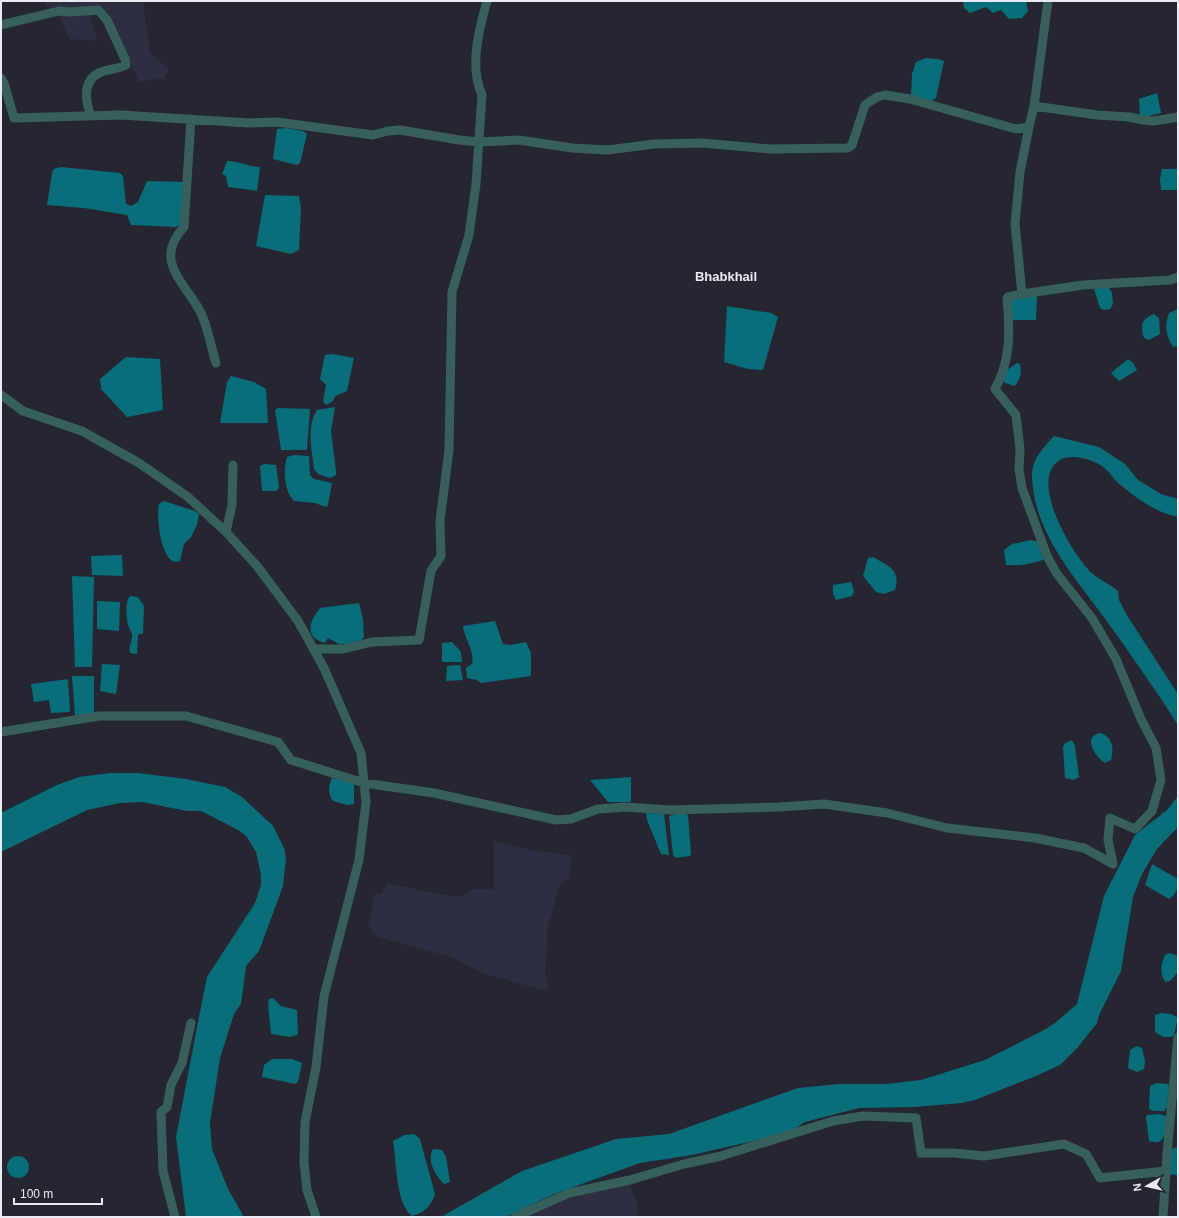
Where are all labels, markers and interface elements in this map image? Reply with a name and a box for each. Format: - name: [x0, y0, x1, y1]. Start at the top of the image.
- district label: Bhabkhail: [695, 269, 757, 284]
- north arrow: [1127, 1166, 1167, 1206]
- scale bar: [14, 1180, 102, 1206]
- text: N: [1131, 1183, 1144, 1192]
- text: 100 m: [20, 1187, 53, 1201]

